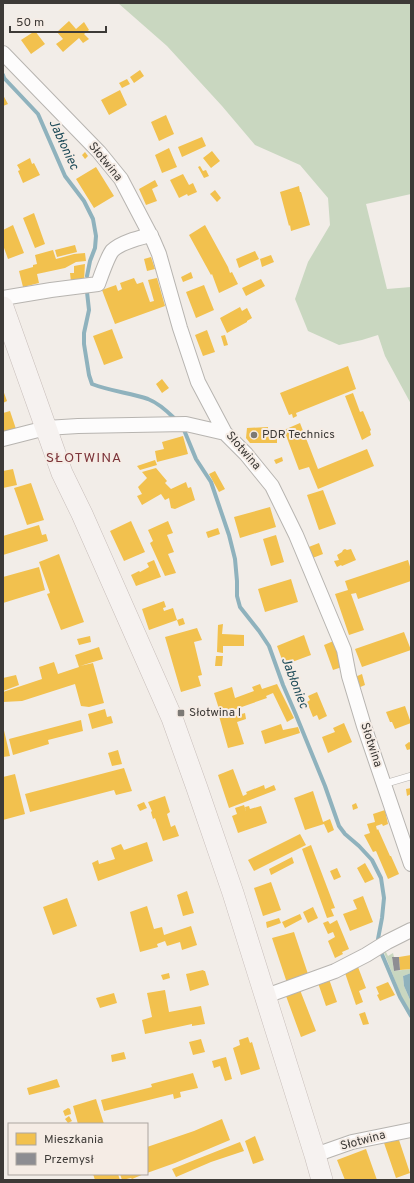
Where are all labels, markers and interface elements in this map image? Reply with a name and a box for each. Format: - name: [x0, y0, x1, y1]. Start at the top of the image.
- scale bar: [10, 8, 106, 34]
- text: 50 m: [16, 15, 44, 31]
- water label: Jabłoniec: [44, 117, 82, 174]
- street label: Słotwina: [84, 139, 126, 185]
- place label: PDR Technics: [262, 427, 335, 443]
- street label: Słotwina: [222, 428, 264, 474]
- marker: PDR Technics: [249, 430, 259, 440]
- district label: SŁOTWINA: [46, 450, 122, 467]
- water label: Jabłoniec: [277, 655, 311, 712]
- place label: Słotwina I: [189, 705, 241, 721]
- marker: Słotwina I: [176, 708, 186, 718]
- street label: Słotwina: [356, 721, 386, 769]
- legend: [8, 1123, 148, 1175]
- street label: Słotwina: [339, 1127, 387, 1155]
- text: Mieszkania: [44, 1132, 103, 1148]
- text: Przemysł: [44, 1152, 94, 1168]

